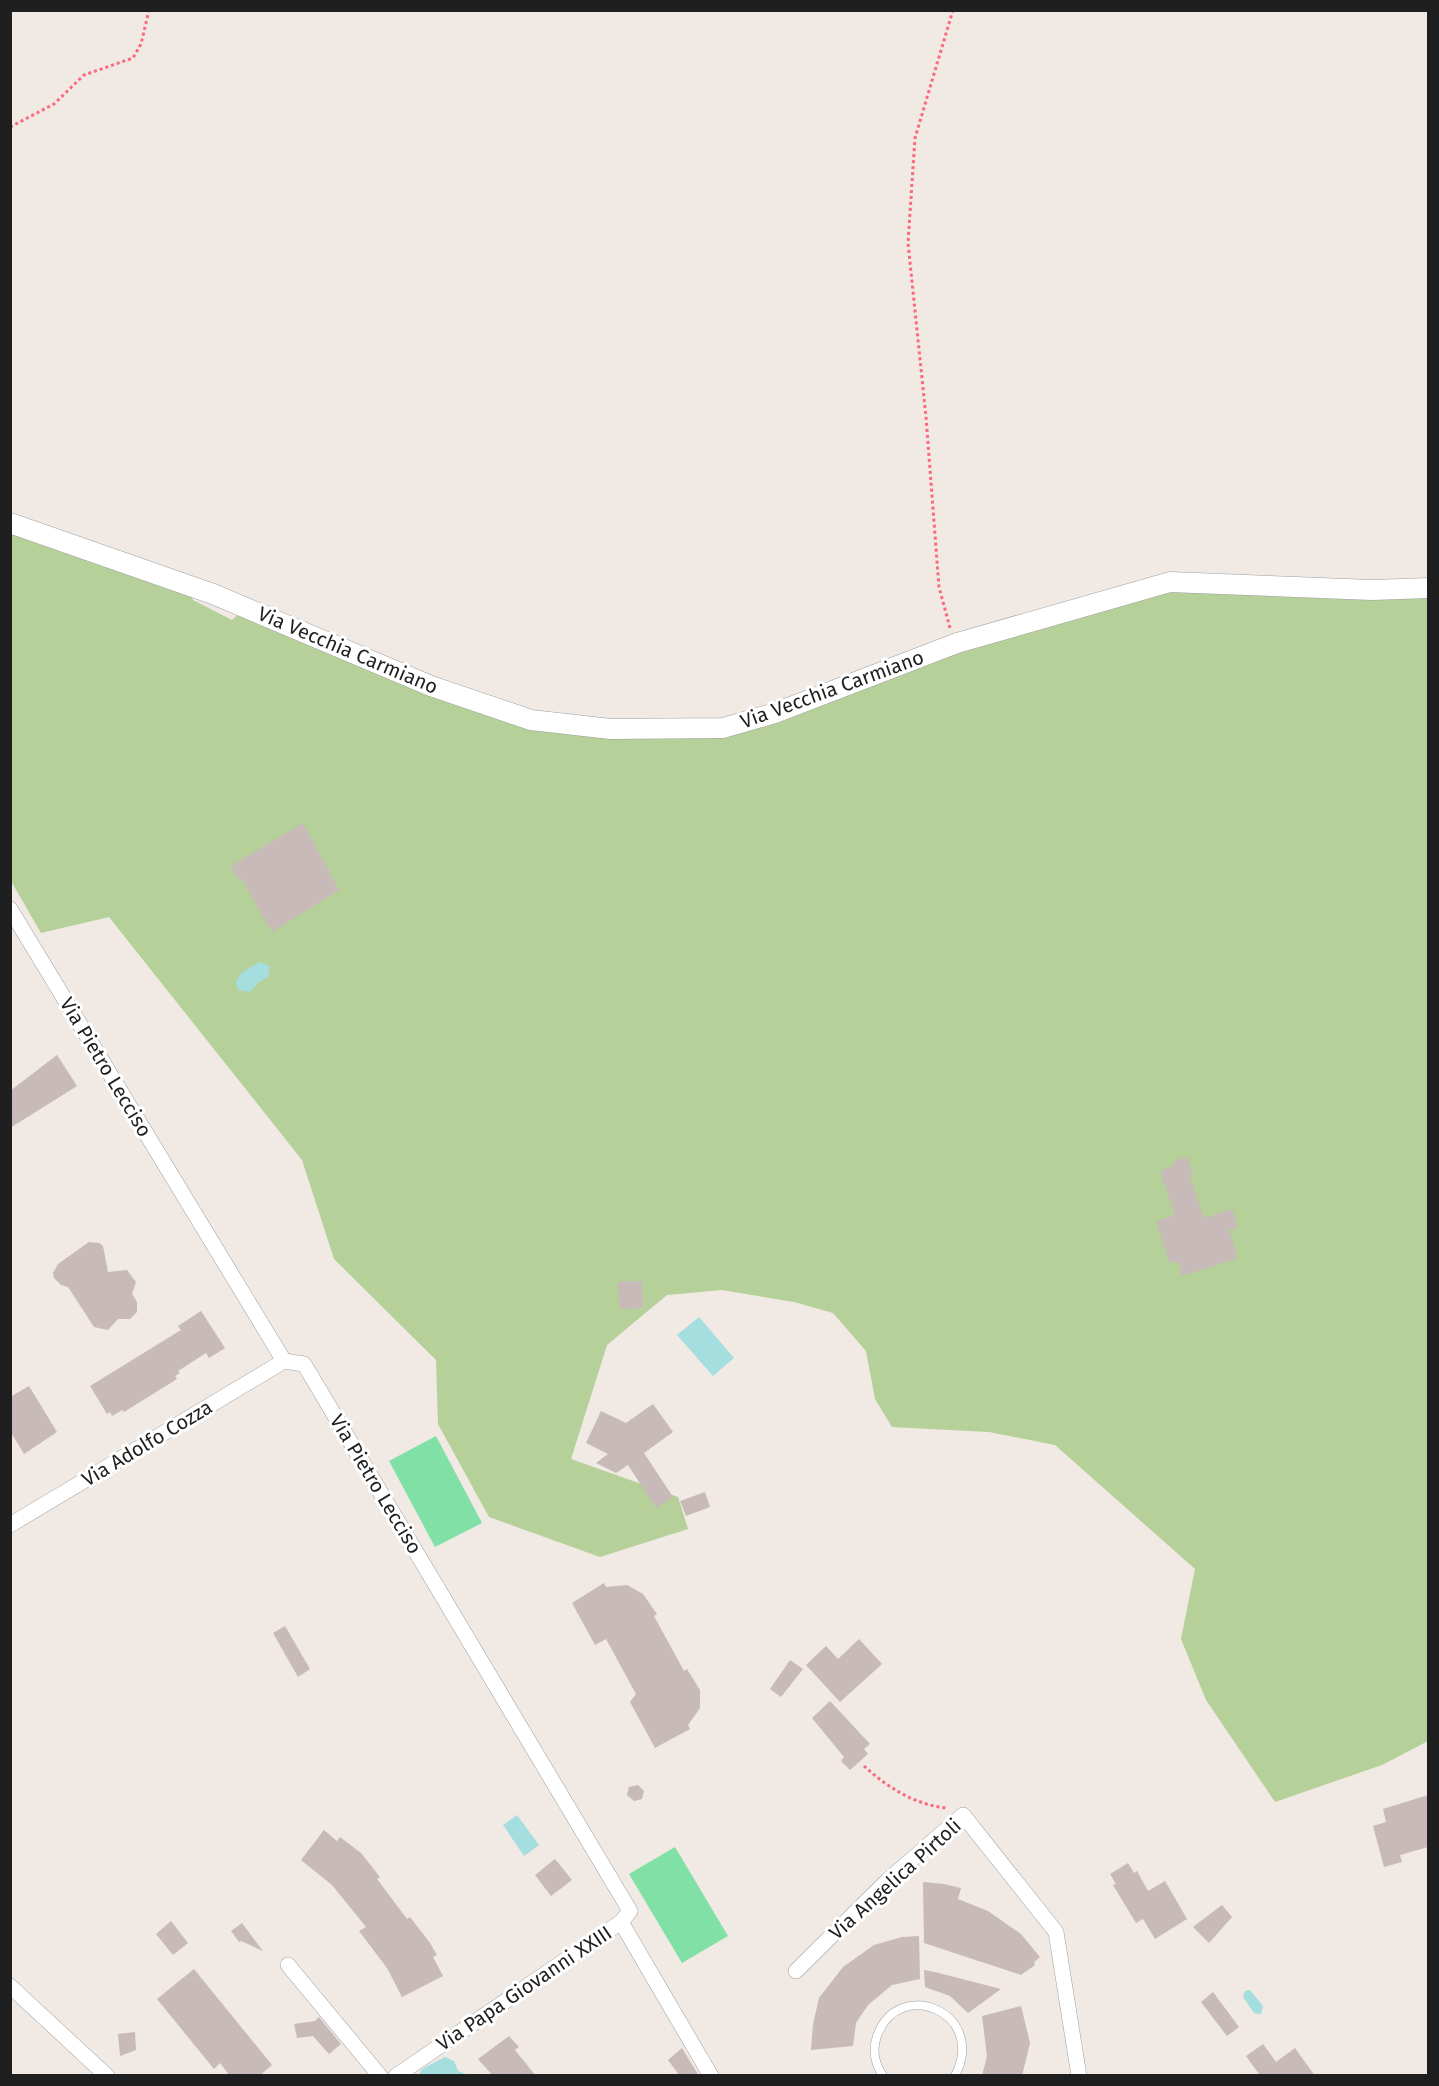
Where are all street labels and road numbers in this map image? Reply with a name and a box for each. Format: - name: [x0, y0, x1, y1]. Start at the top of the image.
- street label: Via Vecchia Carmiano: [254, 601, 442, 699]
- street label: Via Vecchia Carmiano: [737, 645, 927, 733]
- street label: Via Pietro Lecciso: [55, 993, 157, 1141]
- street label: Via Adolfo Cozza: [77, 1395, 217, 1491]
- street label: Via Pietro Lecciso: [325, 1410, 427, 1558]
- street label: Via Angelica Pirtoli: [824, 1813, 966, 1945]
- street label: Via Papa Giovanni XXIII: [432, 1920, 616, 2056]

